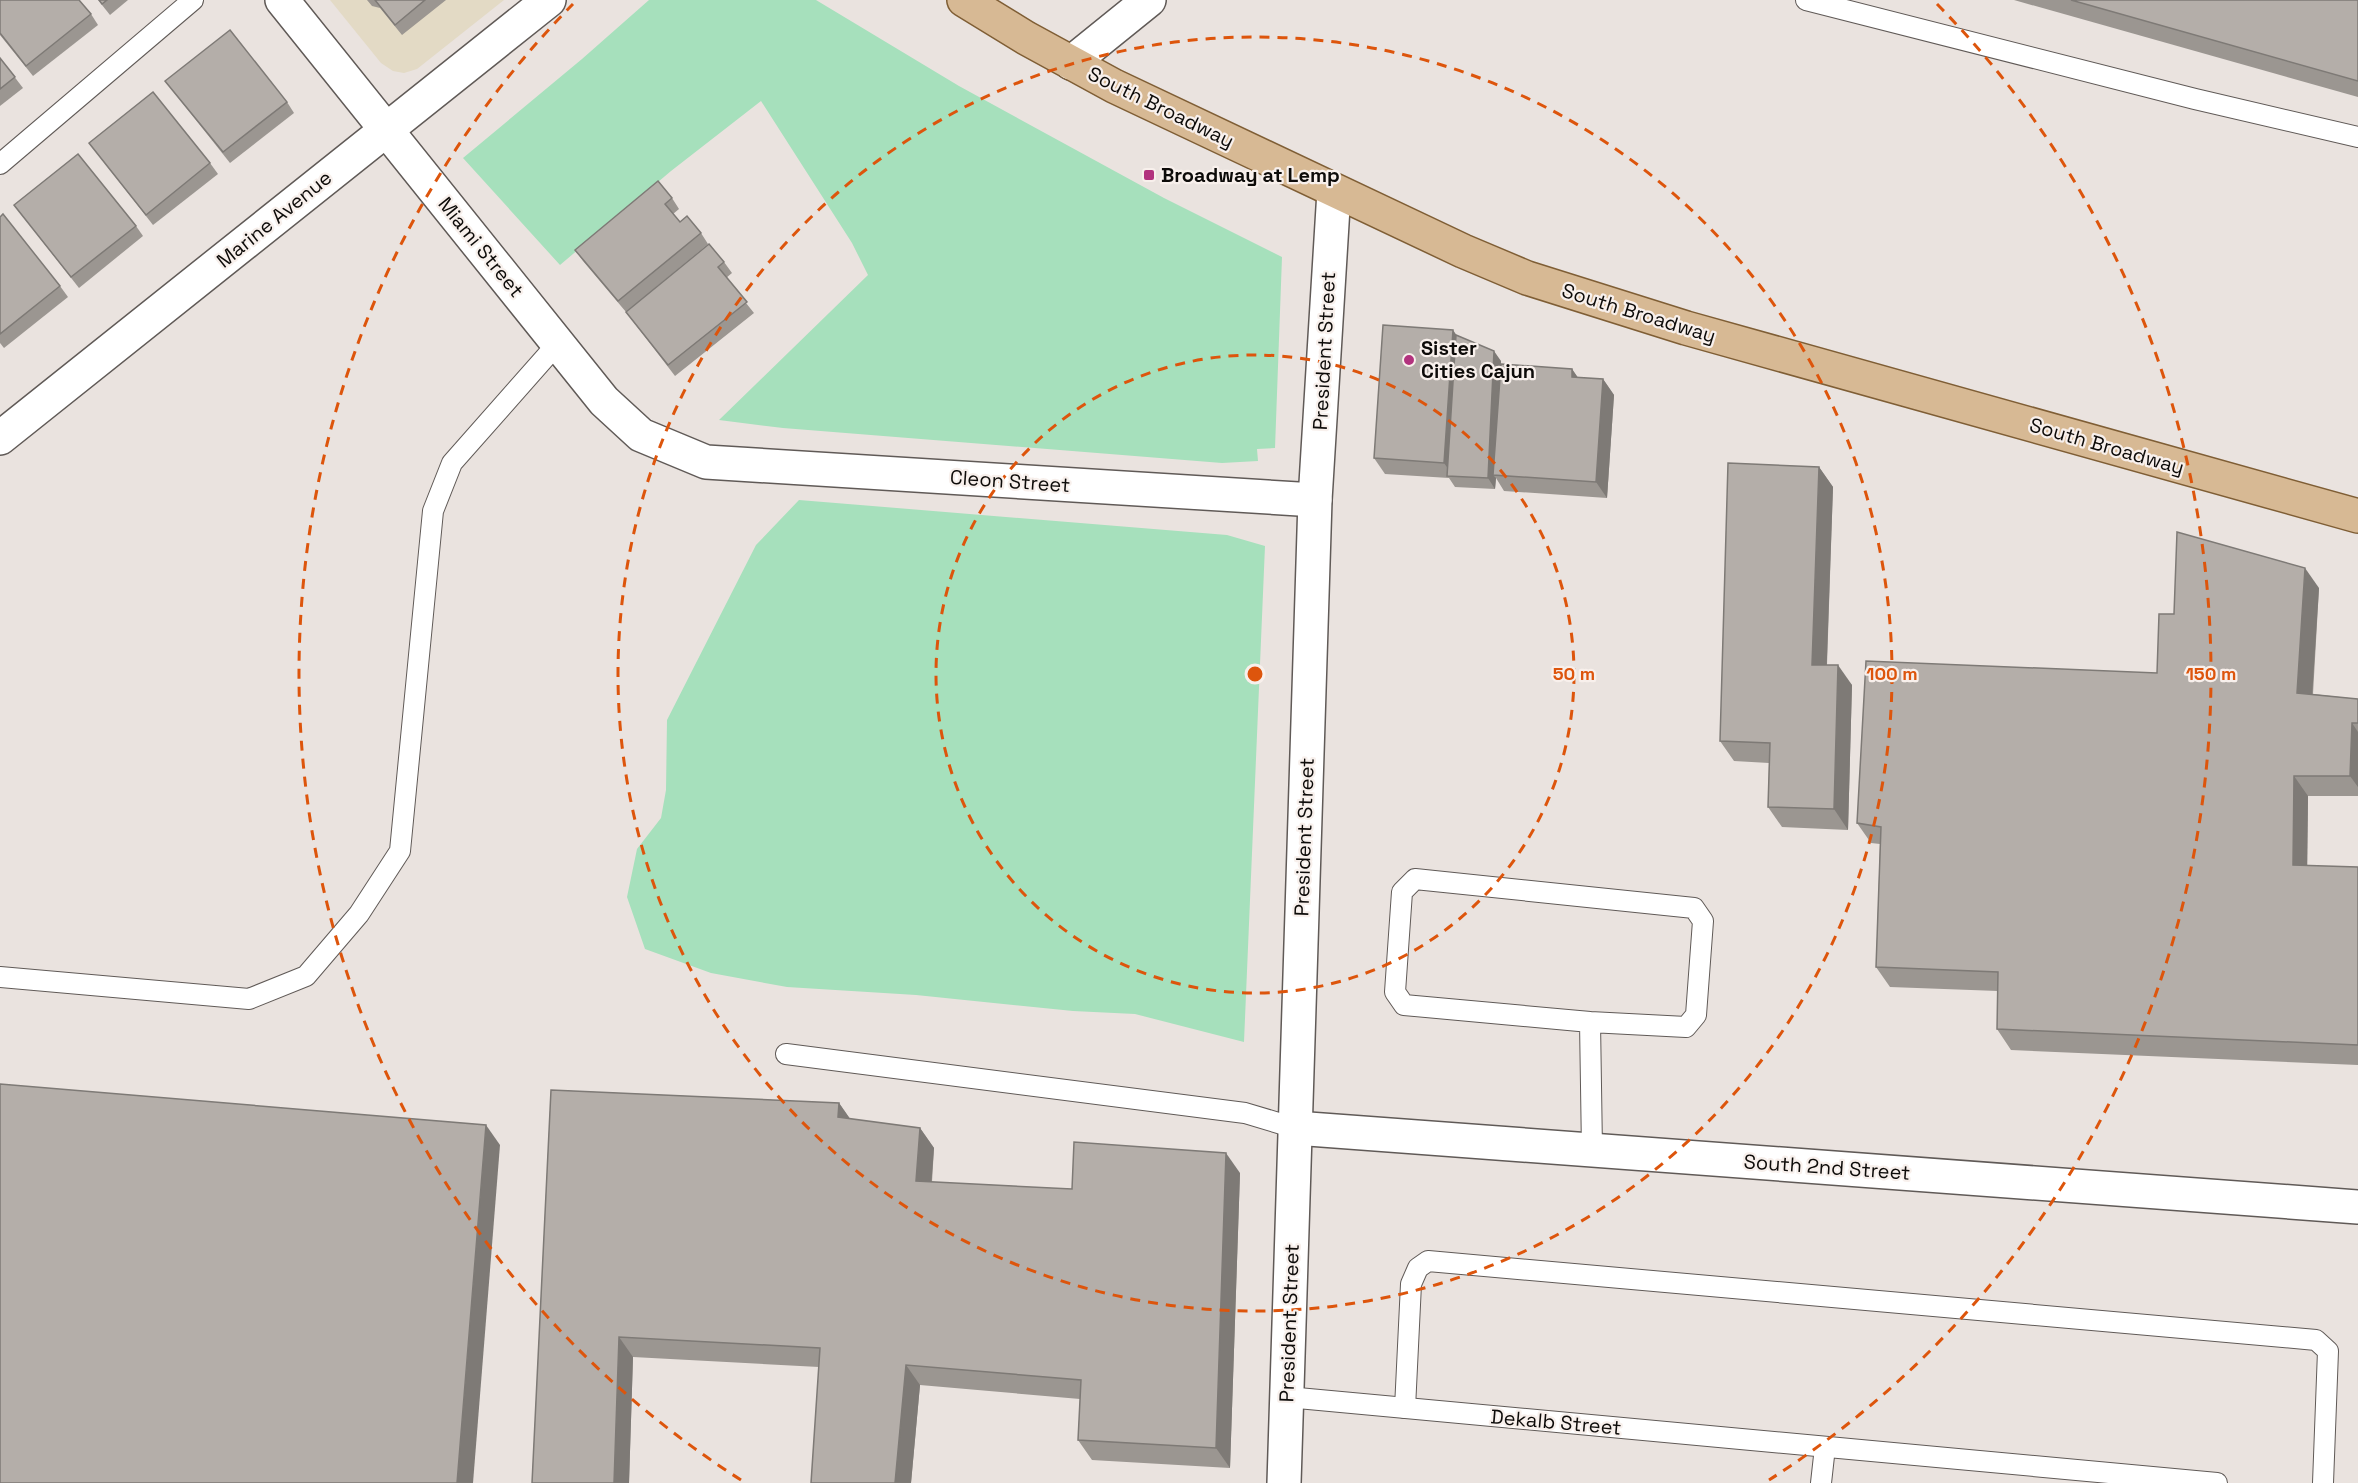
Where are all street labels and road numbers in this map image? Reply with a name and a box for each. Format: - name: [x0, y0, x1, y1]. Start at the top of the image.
- street label: South Broadway: [1084, 60, 1238, 154]
- street label: Marine Avenue: [211, 165, 337, 273]
- street label: Miami Street: [432, 191, 530, 303]
- street label: President Street: [1307, 271, 1341, 431]
- street label: South Broadway: [1559, 277, 1719, 349]
- street label: South Broadway: [2027, 411, 2187, 481]
- street label: Cleon Street: [949, 464, 1071, 498]
- street label: President Street: [1288, 757, 1320, 917]
- street label: South 2nd Street: [1743, 1148, 1911, 1186]
- street label: President Street: [1273, 1243, 1305, 1403]
- street label: Dekalb Street: [1490, 1403, 1622, 1441]

